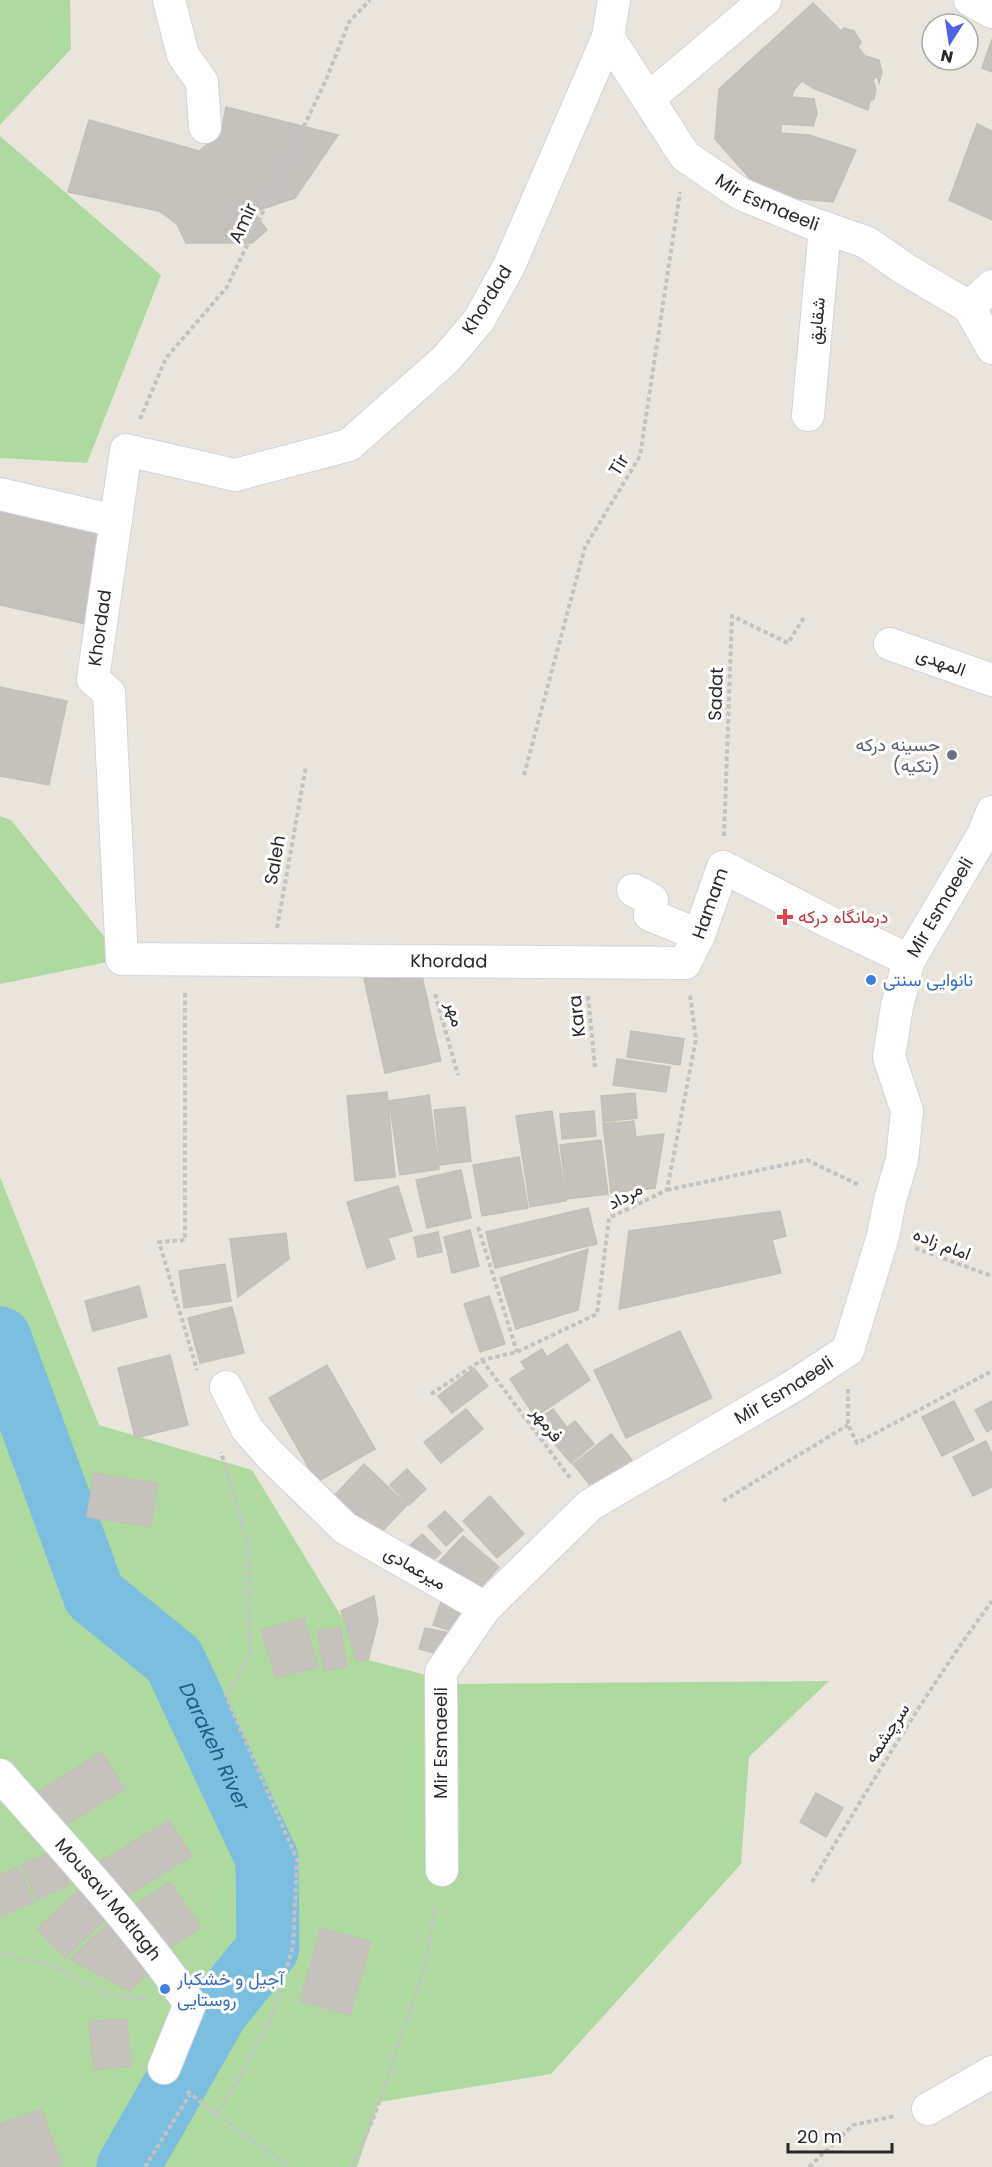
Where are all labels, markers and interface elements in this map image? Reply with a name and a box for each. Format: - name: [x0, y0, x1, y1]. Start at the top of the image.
- north arrow: [920, 12, 980, 72]
- text: N: [939, 44, 955, 69]
- street label: Mir Esmaeeli: [711, 167, 823, 237]
- street label: Amir: [222, 198, 263, 247]
- street label: Khordad: [456, 260, 518, 339]
- street label: شقایق: [802, 296, 831, 346]
- street label: Tir: [602, 449, 635, 480]
- street label: Khordad: [82, 588, 117, 668]
- street label: المهدی: [913, 641, 969, 682]
- street label: Sadat: [702, 667, 729, 721]
- place label: حسینه درکه (تکیه): [856, 732, 940, 778]
- marker: حسینه درکه (تکیه): [945, 748, 959, 762]
- street label: Saleh: [258, 833, 291, 887]
- street label: Mir Esmaeeli: [900, 853, 979, 962]
- street label: Hamam: [686, 864, 734, 942]
- place label: درمانگاه درکه: [798, 904, 888, 929]
- marker: درمانگاه درکه: [776, 908, 794, 926]
- street label: Khordad: [410, 948, 488, 974]
- place label: نانوایی سنتی: [883, 967, 973, 992]
- marker: نانوایی سنتی: [864, 973, 878, 987]
- street label: Kara: [562, 994, 591, 1038]
- street label: مهر: [440, 997, 471, 1030]
- street label: مرداد: [603, 1176, 647, 1215]
- street label: امام زاده: [910, 1221, 975, 1266]
- street label: Mir Esmaeeli: [729, 1350, 838, 1430]
- street label: فرمهر: [525, 1400, 569, 1447]
- street label: میرعمادی: [380, 1540, 451, 1595]
- water label: Darakeh River: [172, 1678, 257, 1815]
- street label: Mir Esmaeeli: [428, 1687, 453, 1799]
- street label: سرچشمه: [858, 1698, 915, 1767]
- street label: Mousavi Motlagh: [50, 1832, 168, 1966]
- place label: آجیل و خشکبار روستایی: [176, 1966, 285, 2012]
- marker: آجیل و خشکبار روستایی: [158, 1982, 172, 1996]
- scale bar: [788, 2116, 892, 2154]
- text: 20 m: [797, 2124, 842, 2149]

